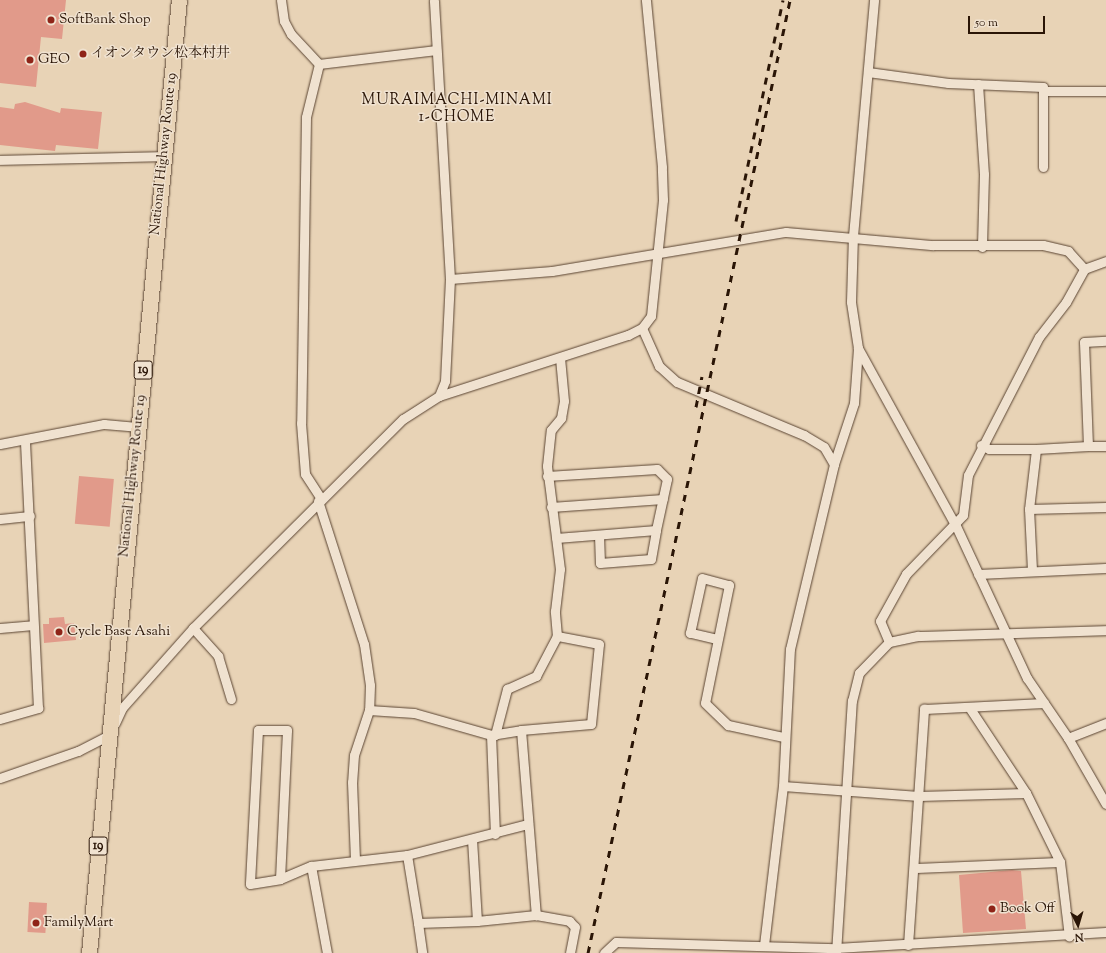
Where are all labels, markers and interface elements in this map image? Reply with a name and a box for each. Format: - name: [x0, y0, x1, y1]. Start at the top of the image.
- scale bar: [970, 8, 1047, 34]
- place label: SoftBank Shop: [59, 12, 150, 28]
- text: 50 m: [975, 14, 998, 32]
- marker: SoftBank Shop: [46, 15, 56, 25]
- place label: イオンタウン松本村井: [91, 46, 231, 62]
- marker: イオンタウン松本村井: [78, 49, 88, 59]
- place label: GEO: [38, 52, 70, 68]
- marker: GEO: [25, 55, 35, 65]
- street label: National Highway Route 19: [147, 72, 181, 236]
- district label: MURAIMACHI-MINAMI 1-CHOME: [361, 91, 553, 126]
- road number: 19: [133, 359, 153, 381]
- street label: National Highway Route 19: [116, 394, 150, 558]
- place label: Cycle Base Asahi: [67, 624, 170, 640]
- marker: Cycle Base Asahi: [54, 627, 64, 637]
- road number: 19: [88, 835, 108, 857]
- place label: Book Off: [1000, 901, 1055, 917]
- marker: Book Off: [987, 904, 997, 914]
- north arrow: [1058, 905, 1098, 945]
- place label: FamilyMart: [44, 915, 113, 931]
- marker: FamilyMart: [31, 918, 41, 928]
- text: N: [1074, 929, 1084, 945]

